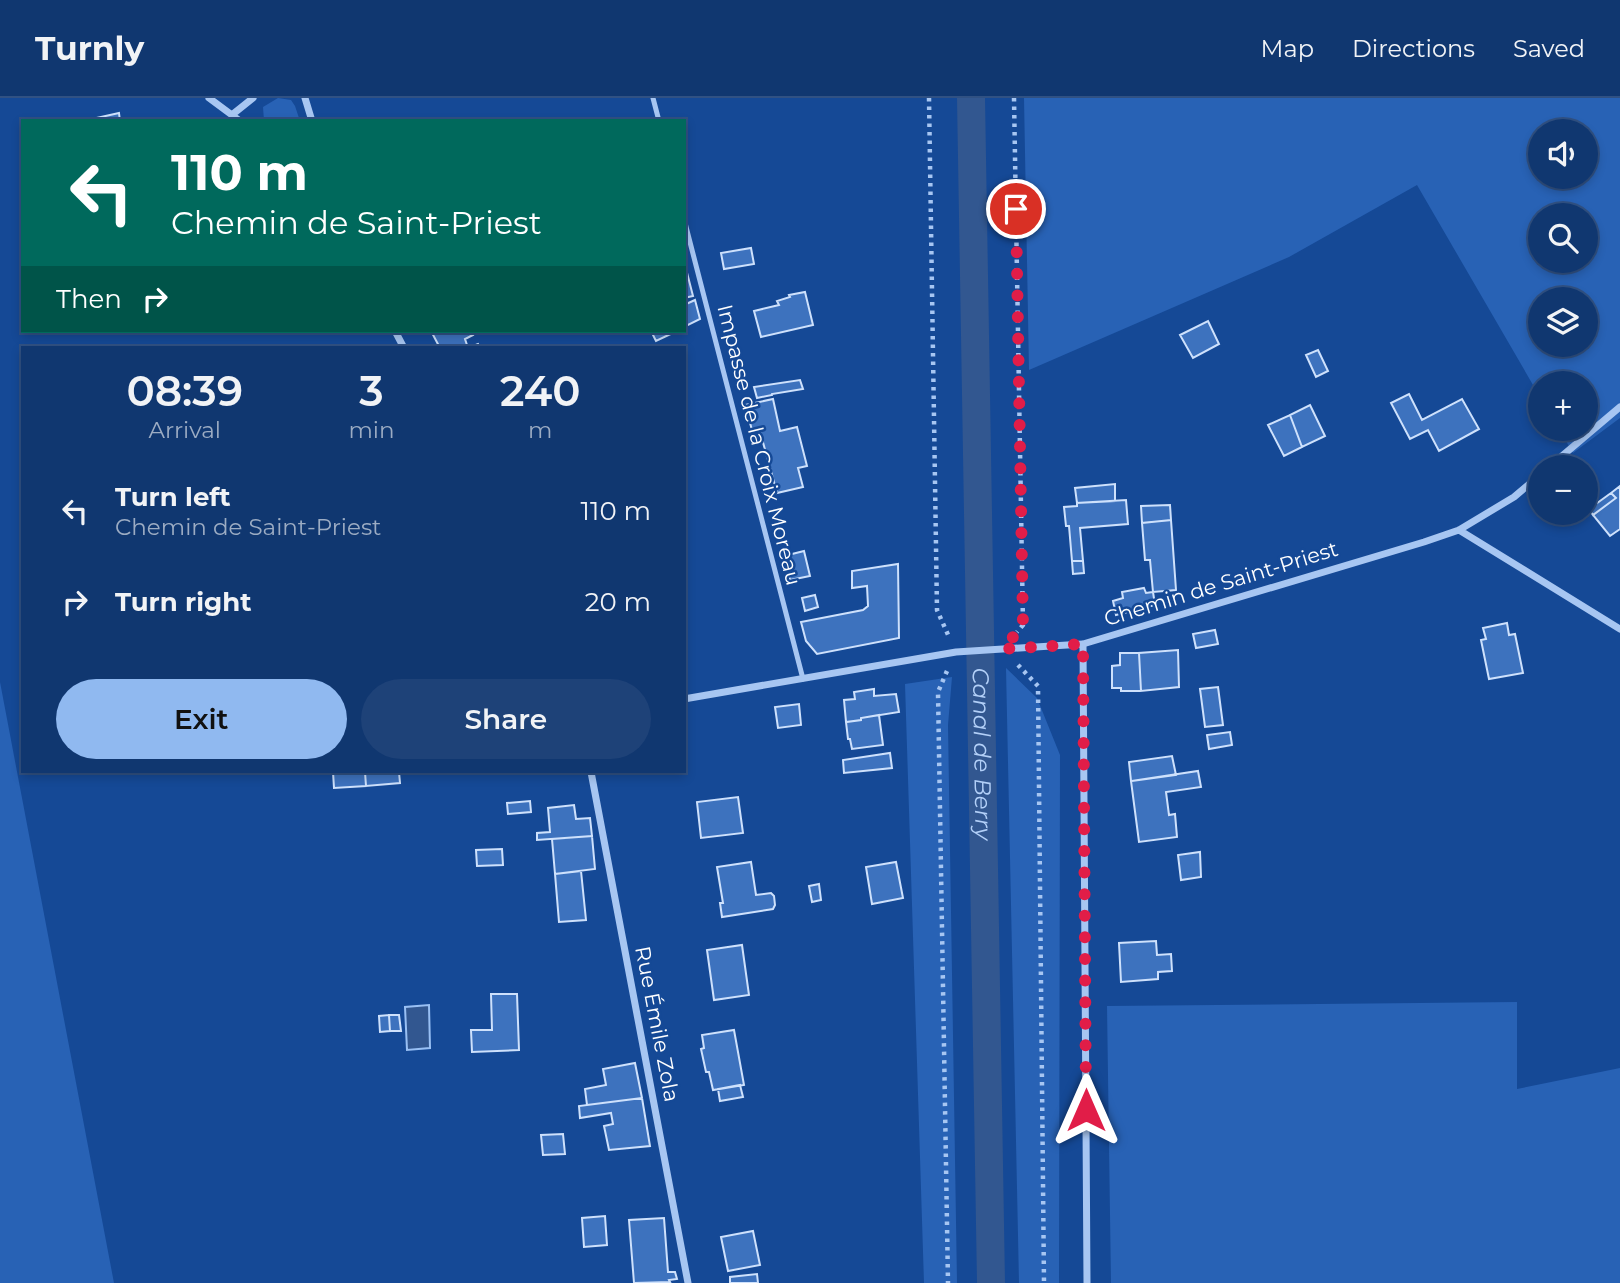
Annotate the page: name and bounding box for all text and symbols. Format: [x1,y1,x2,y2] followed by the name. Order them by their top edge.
[35,28,144,68] text: Turnly
[1261,34,1314,63] text: Map
[1352,34,1475,63] text: Directions
[1513,34,1585,63] text: Saved
[1528,119,1598,525] map controls
[1528,119,1598,189] button: sound
[171,143,308,202] text: 110 m
[56,147,147,238] icon: left
[986,179,1046,239] pin
[997,190,1035,228] icon: arrive
[171,203,542,242] text: Chemin de Saint-Priest
[1528,203,1598,273] button: search
[136,280,174,318] icon: right
[56,283,122,315] text: Then
[1528,287,1598,357] button: layers
[712,302,807,588] street label: Impasse de la Croix Moreau
[126,365,243,417] text: 08:39
[359,365,384,417] text: 3
[500,365,581,417] text: 240
[1528,371,1598,441] button: +
[148,416,221,444] text: Arrival
[348,416,395,444] text: min
[528,416,553,444] text: m
[1528,455,1598,525] button: −
[115,481,231,513] text: Turn left
[56,492,94,530] icon: left
[581,495,651,527] text: 110 m
[115,513,381,541] text: Chemin de Saint-Priest
[1101,536,1341,631] street label: Chemin de Saint-Priest
[56,583,94,621] icon: right
[115,586,251,618] text: Turn right
[585,586,651,618] text: 20 m
[967,667,998,842] water label: Canal de Berry
[56,679,347,759] button: Exit
[361,679,651,759] button: Share
[630,944,685,1104] street label: Rue Émile Zola
[1049,1073,1123,1147] position arrow

